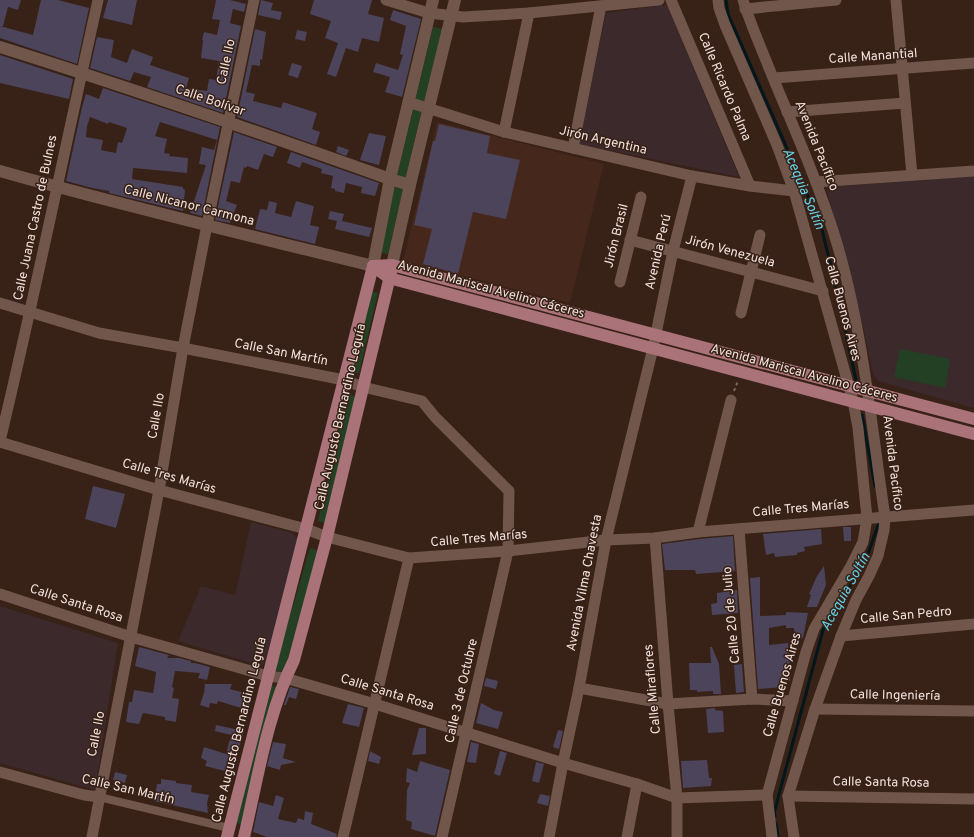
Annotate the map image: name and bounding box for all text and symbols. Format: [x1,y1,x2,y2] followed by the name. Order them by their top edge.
[694,31,754,143] street label: Calle Ricardo Palma
[214,38,240,86] street label: Calle Ilo
[828,46,918,68] street label: Calle Manantial
[173,82,247,120] street label: Calle Bolívar
[791,99,841,193] street label: Avenida Pacífico
[558,123,648,159] street label: Jirón Argentina
[11,134,61,302] street label: Calle Juana Castro de Bulnes
[778,146,828,233] water label: Acequia Soltín
[122,182,256,230] street label: Calle Nicanor Carmona
[601,202,633,270] street label: Jirón Brasil
[643,213,675,291] street label: Avenida Perú
[683,232,777,272] street label: Jirón Venezuela
[820,255,864,363] street label: Calle Buenos Aires
[396,257,586,323] street label: Avenida Mariscal Avelino Cáceres
[312,322,370,512] street label: Calle Augusto Bernardino Leguía
[233,336,329,370] street label: Calle San Martín
[709,341,899,407] street label: Avenida Mariscal Avelino Cáceres
[145,392,169,440] street label: Calle Ilo
[878,414,906,512] street label: Avenida Pacífico
[120,456,218,498] street label: Calle Tres Marías
[752,497,850,521] street label: Calle Tres Marías
[564,513,606,653] street label: Avenida Vilma Chavesta
[430,527,528,551] street label: Calle Tres Marías
[818,550,875,634] water label: Acequia Soltín
[720,566,744,664] street label: Calle 20 de Julio
[27,581,125,627] street label: Calle Santa Rosa
[859,604,953,628] street label: Calle San Pedro
[760,631,806,739] street label: Calle Buenos Aires
[209,635,271,825] street label: Calle Augusto Bernardino Leguía
[442,637,482,745] street label: Calle 3 de Octubre
[641,643,665,735] street label: Calle Miraflores
[338,671,436,715] street label: Calle Santa Rosa
[850,687,940,705] street label: Calle Ingeniería
[85,710,109,758] street label: Calle Ilo
[80,772,176,808] street label: Calle San Martín
[832,774,930,792] street label: Calle Santa Rosa

